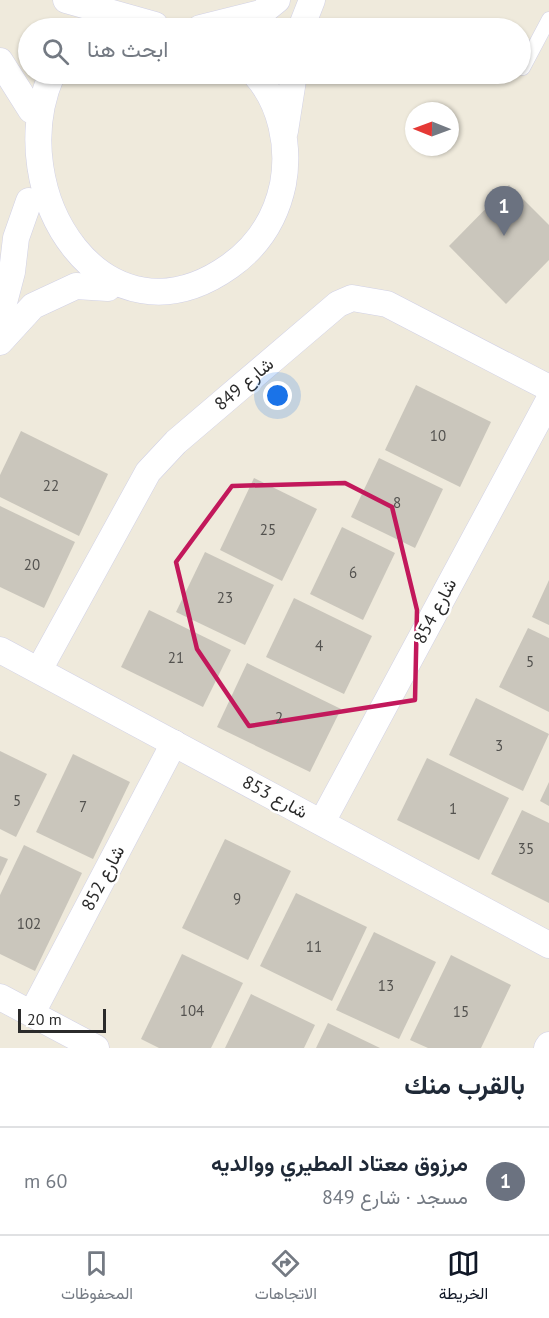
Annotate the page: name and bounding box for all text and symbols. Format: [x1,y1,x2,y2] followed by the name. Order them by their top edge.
[18,18,531,84] search box
[39,35,72,68] icon: search
[87,35,168,63] text: ابحث هنا
[405,102,459,156] north arrow
[484,186,524,236] pin: 1
[209,352,279,416] street label: شارع 849
[263,381,292,410] your location
[430,426,446,445] house number: 10
[43,476,59,495] house number: 22
[393,493,401,512] house number: 8
[260,520,276,539] house number: 25
[24,555,40,574] house number: 20
[349,563,357,582] house number: 6
[408,574,462,648] street label: شارع 854
[217,588,233,607] house number: 23
[315,636,323,655] house number: 4
[168,648,184,667] house number: 21
[526,652,534,671] house number: 5
[275,708,283,727] house number: 2
[495,736,503,755] house number: 3
[238,770,312,824] street label: شارع 853
[13,791,21,810] house number: 5
[79,797,87,816] house number: 7
[449,799,457,818] house number: 1
[518,839,534,858] house number: 35
[76,841,130,915] street label: شارع 852
[233,889,241,908] house number: 9
[17,914,41,933] house number: 102
[306,937,322,956] house number: 11
[378,976,394,995] house number: 13
[180,1001,204,1020] house number: 104
[453,1002,469,1021] house number: 15
[18,1006,106,1034] scale bar
[27,1009,62,1029] text: 20 m
[404,1068,525,1101] text: بالقرب منك
[211,1149,468,1177] text: مرزوق معتاد المطيري ووالديه
[24,1168,67,1194] text: 60 m
[500,1168,511,1194] text: 1
[322,1184,468,1210] text: مسجد · شارع 849
[61,1247,133,1308] tab: المحفوظات
[255,1247,317,1308] tab: الاتجاهات
[439,1247,488,1308] tab: الخريطة

